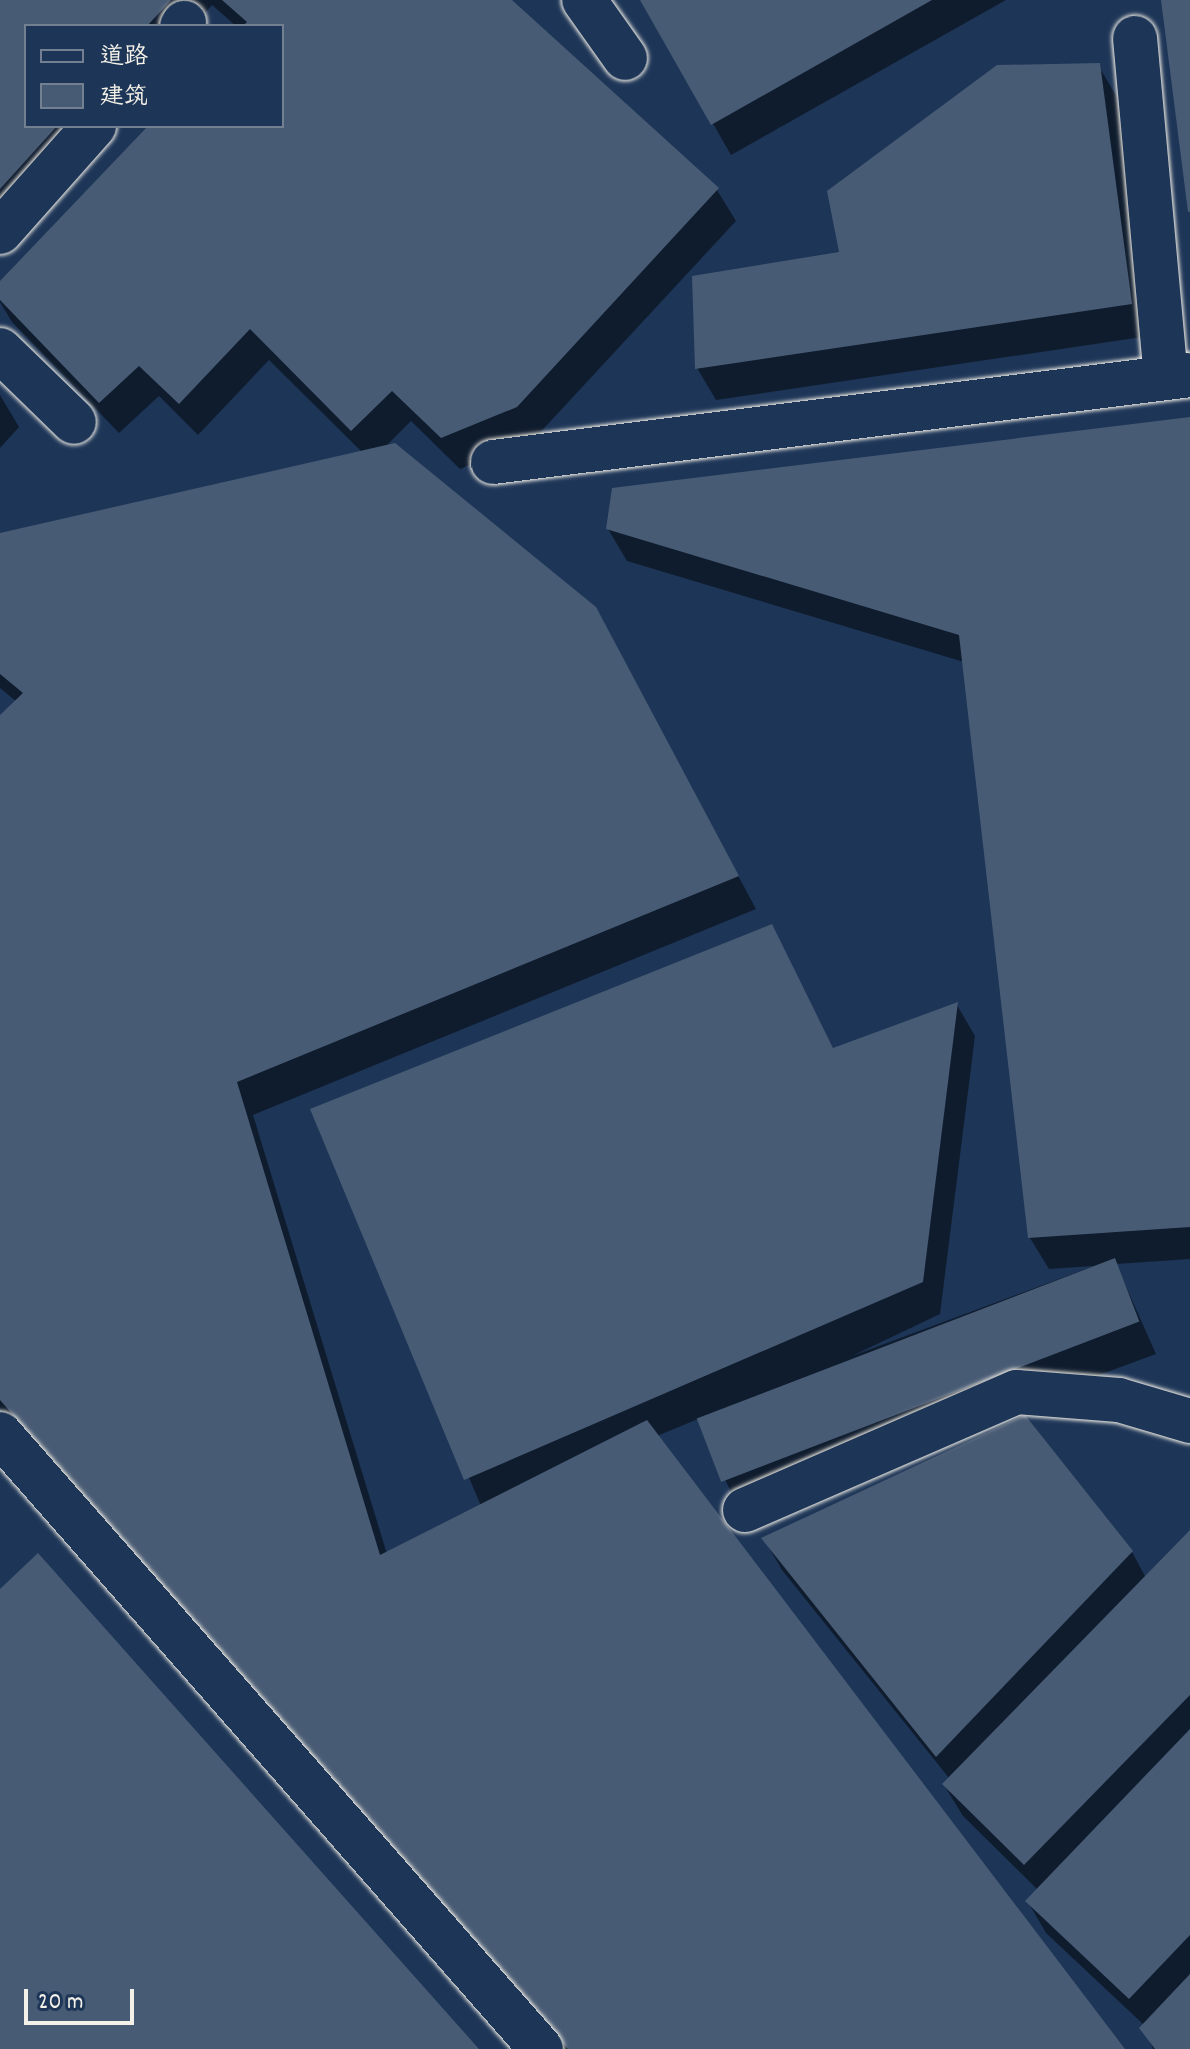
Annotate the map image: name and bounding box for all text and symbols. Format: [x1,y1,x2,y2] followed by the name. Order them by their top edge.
[24,24,284,128] legend
[100,41,148,75] text: 道路
[100,81,148,115] text: 建筑
[28,1973,138,2023] scale bar
[38,1986,84,2020] text: 20 m

